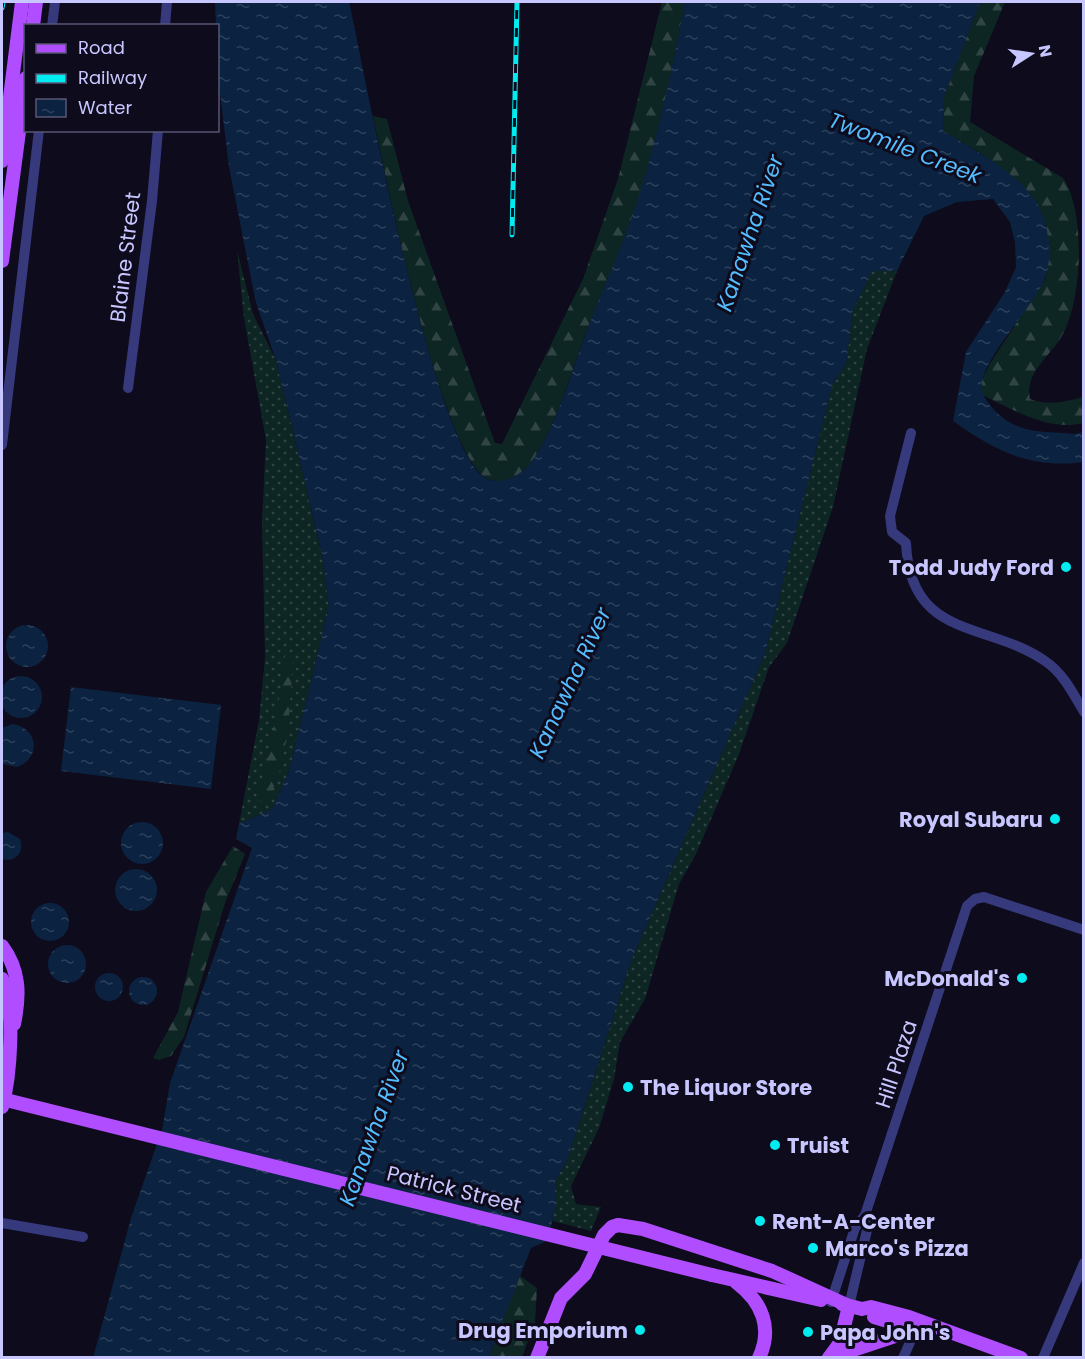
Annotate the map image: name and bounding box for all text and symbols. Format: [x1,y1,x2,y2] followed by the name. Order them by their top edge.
[24,24,219,132] legend
[1001,24,1061,84] north arrow
[78,35,125,60] text: Road
[1033,43,1058,59] text: N
[78,65,147,90] text: Railway
[78,95,132,120] text: Water
[824,105,987,192] water label: Twomile Creek
[709,150,792,315] water label: Kanawha River
[103,190,147,324] street label: Blaine Street
[889,553,1054,582] place label: Todd Judy Ford
[1059,560,1073,574] marker: Todd Judy Ford
[521,602,619,764] water label: Kanawha River
[899,805,1043,834] place label: Royal Subaru
[1048,812,1062,826] marker: Royal Subaru
[884,964,1010,993] place label: McDonald's
[1015,971,1029,985] marker: McDonald's
[868,1016,924,1112] street label: Hill Plaza
[331,1045,417,1210] water label: Kanawha River
[640,1073,812,1102] place label: The Liquor Store
[621,1080,635,1094] marker: The Liquor Store
[787,1131,849,1160] place label: Truist
[768,1138,782,1152] marker: Truist
[384,1158,524,1220] street label: Patrick Street
[772,1207,935,1236] place label: Rent-A-Center
[753,1214,767,1228] marker: Rent-A-Center
[825,1234,969,1263] place label: Marco's Pizza
[806,1241,820,1255] marker: Marco's Pizza
[458,1316,628,1345] place label: Drug Emporium
[820,1318,951,1347] place label: Papa John's
[633,1323,647,1337] marker: Drug Emporium
[801,1325,815,1339] marker: Papa John's

